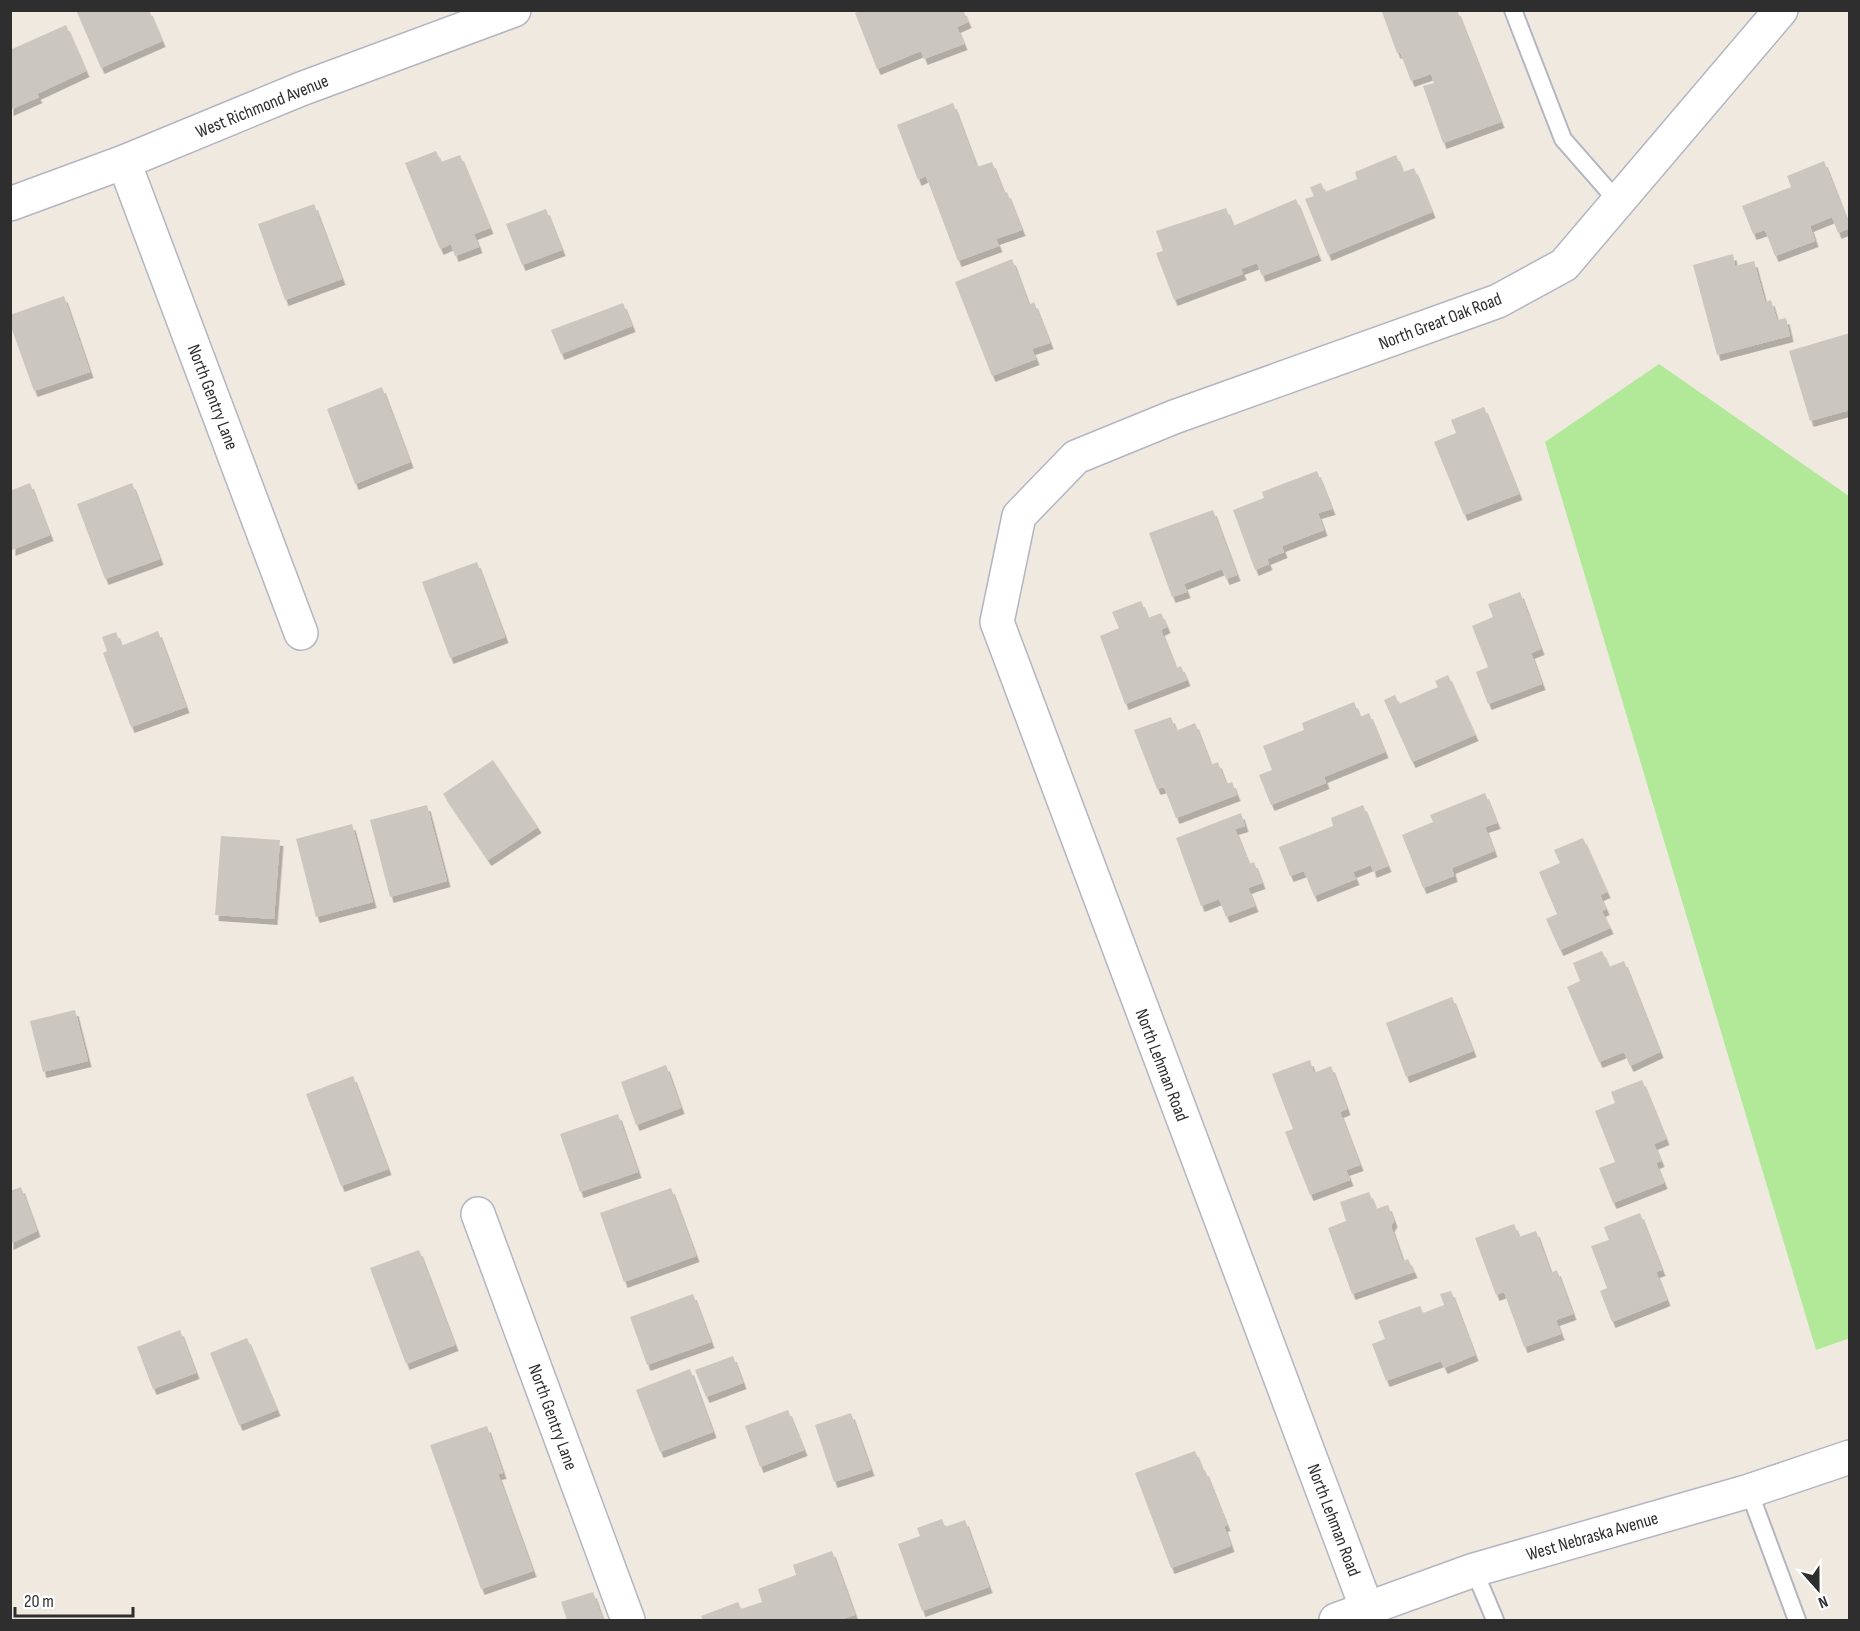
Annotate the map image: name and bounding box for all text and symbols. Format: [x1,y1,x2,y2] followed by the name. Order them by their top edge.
[193,70,332,143] street label: West Richmond Avenue
[1376,288,1505,355] street label: North Great Oak Road
[183,341,242,453] street label: North Gentry Lane
[1130,1006,1193,1124] street label: North Lehman Road
[524,1361,581,1473] street label: North Gentry Lane
[1302,1461,1365,1579] street label: North Lehman Road
[1524,1508,1661,1565] street label: West Nebraska Avenue
[1788,1559,1848,1619] north arrow
[15,1580,134,1618] scale bar
[24,1591,54,1612] text: 20 m
[1815,1591,1830,1612] text: N

